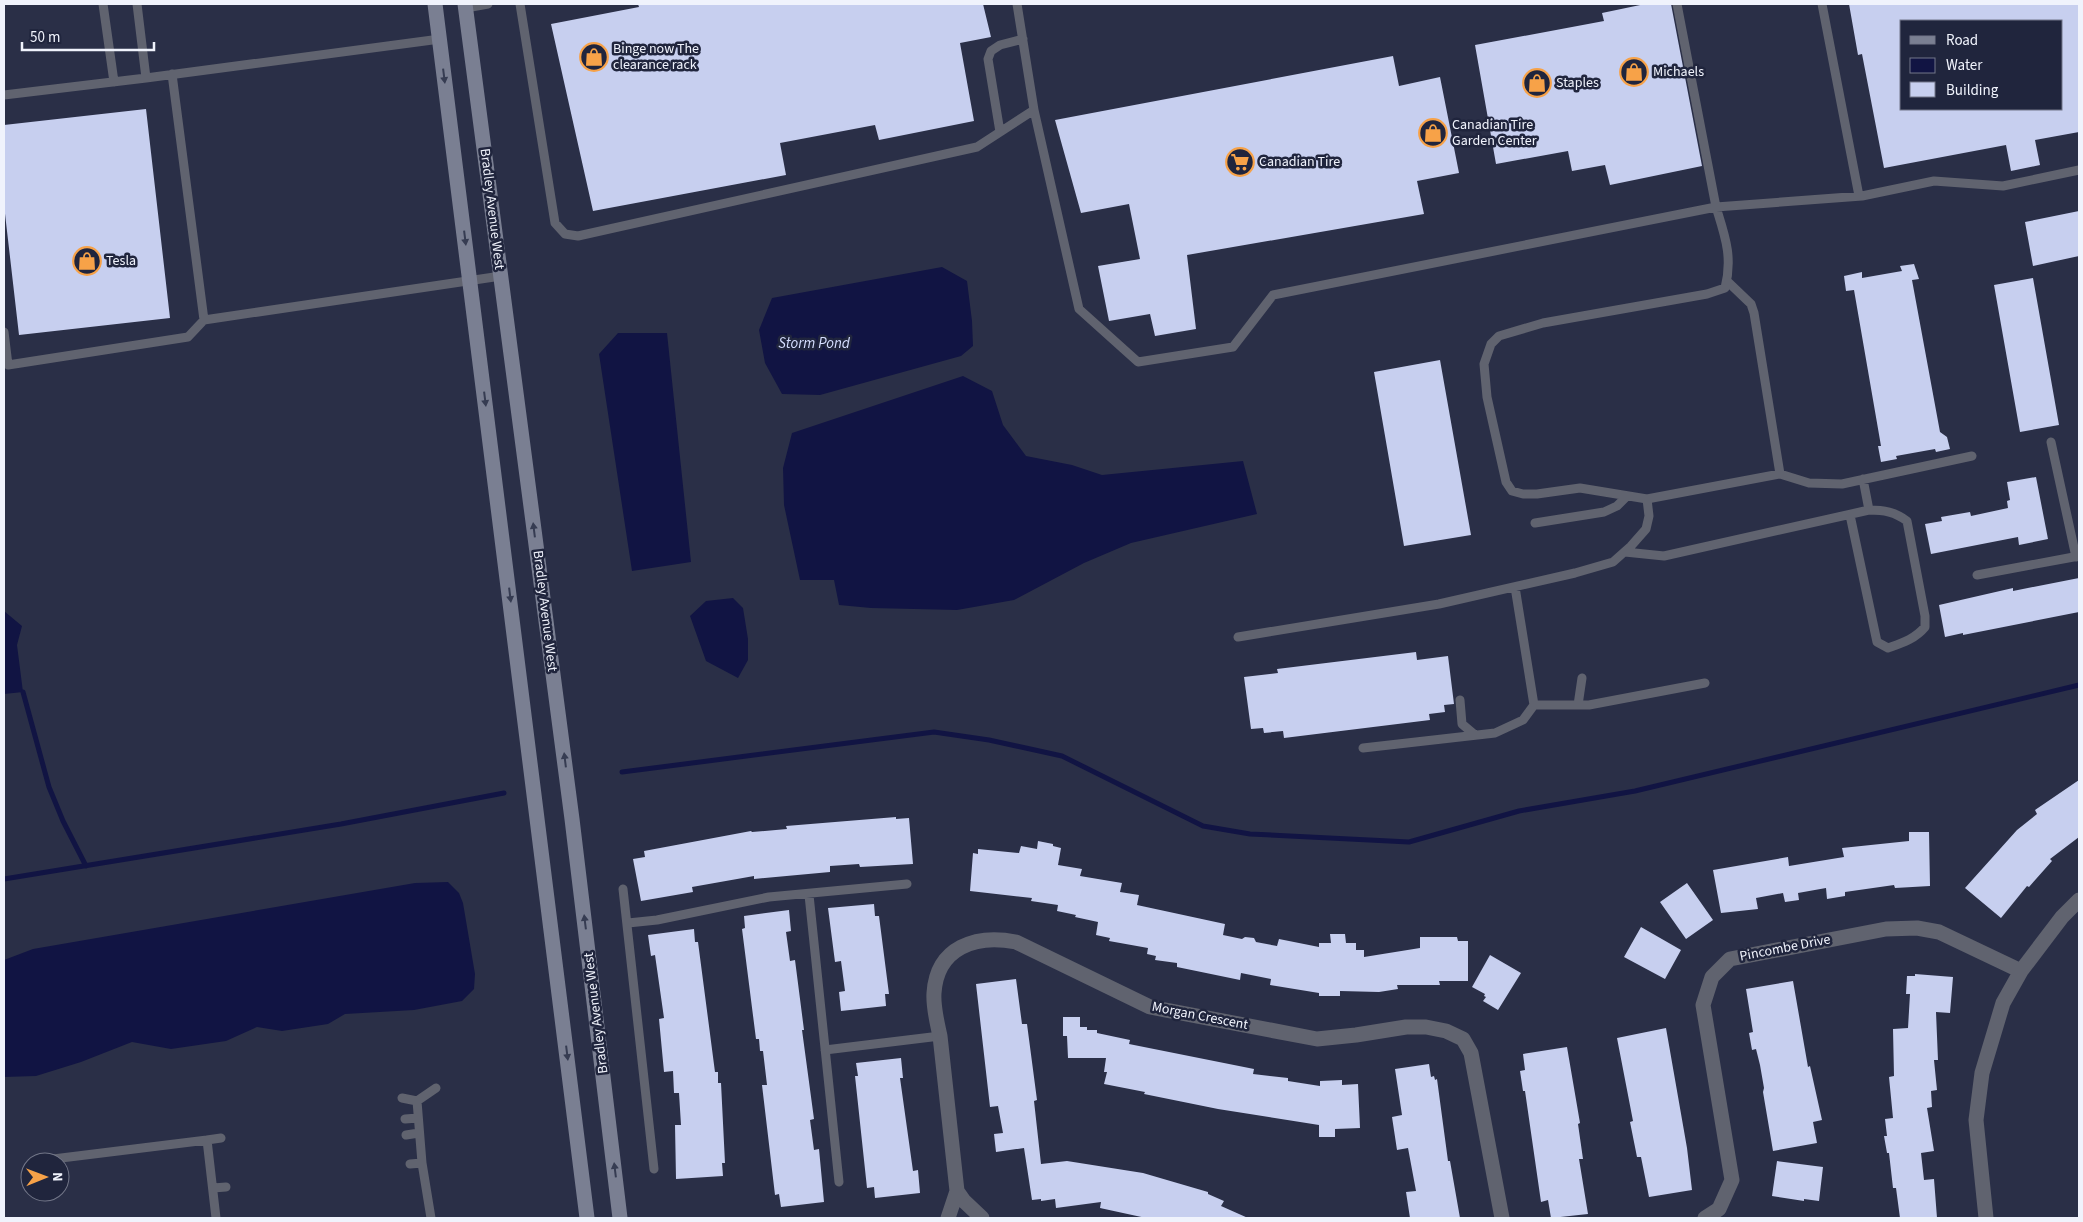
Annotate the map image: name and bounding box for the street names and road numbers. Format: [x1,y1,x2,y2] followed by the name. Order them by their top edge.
[475,147,509,271] street label: Bradley Avenue West
[528,549,562,673] street label: Bradley Avenue West
[1738,929,1832,967] street label: Pincombe Drive
[579,951,613,1075] street label: Bradley Avenue West
[1150,997,1250,1035] street label: Morgan Crescent

